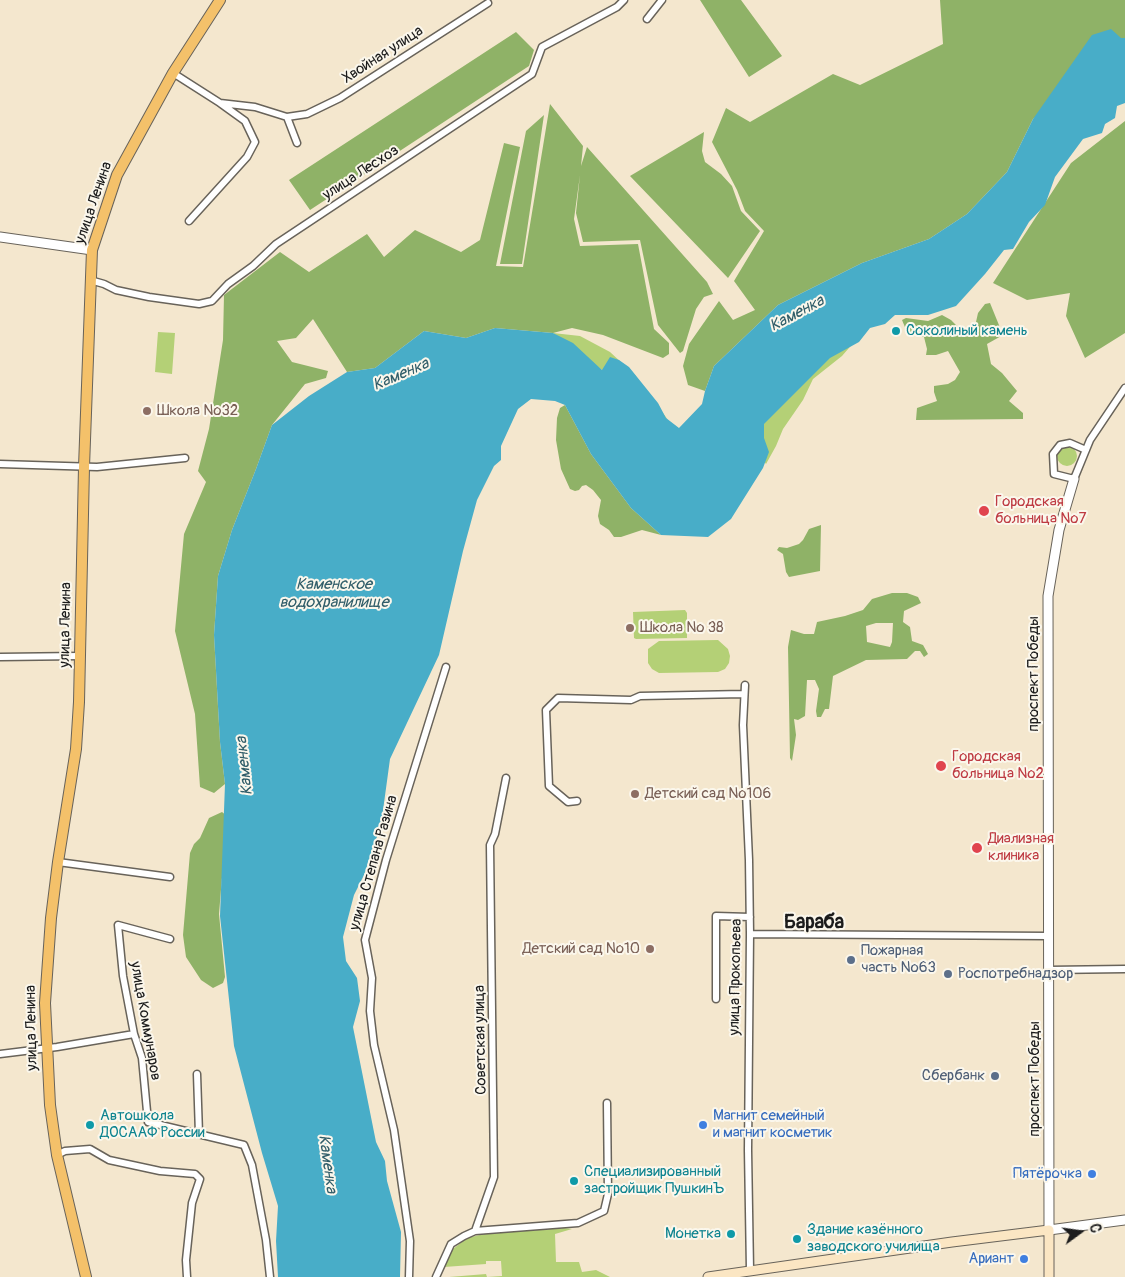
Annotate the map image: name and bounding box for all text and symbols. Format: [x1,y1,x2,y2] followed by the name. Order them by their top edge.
[339,22,427,88] street label: Хвойная улица
[319,142,403,204] street label: улица Лесхоз
[72,160,116,246] street label: улица Ленина
[767,292,827,336] water label: Каменка
[906,322,1028,340] place label: Соколиный камень
[890,325,902,337] marker: Соколиный камень
[370,355,432,395] water label: Каменка
[157,402,238,420] place label: Школа №32
[141,405,153,417] marker: Школа №32
[995,493,1086,528] place label: Городская больница №7
[977,504,991,518] marker: Городская больница №7
[279,575,389,613] water label: Каменское водохранилище
[56,582,76,668] street label: улица Ленина
[1025,616,1043,732] street label: проспект Победы
[640,619,724,637] place label: Школа № 38
[624,622,636,634] marker: Школа № 38
[232,736,258,796] water label: Каменка
[952,748,1044,783] place label: Городская больница №2
[934,759,948,773] marker: Городская больница №2
[645,785,771,803] place label: Детский сад №106
[629,788,641,800] marker: Детский сад №106
[346,793,402,933] street label: улица Степана Разина
[988,830,1054,865] place label: Диализная клиника
[970,841,984,855] marker: Диализная клиника
[784,911,844,935] district label: Бараба
[726,918,746,1036] street label: улица Прокопьева
[522,940,640,958] place label: Детский сад №10
[861,942,936,977] place label: Пожарная часть №63
[644,943,656,955] marker: Детский сад №10
[845,954,857,966] marker: Пожарная часть №63
[126,960,164,1082] street label: улица Коммунаров
[958,965,1073,983] place label: Роспотребнадзор
[942,968,954,980] marker: Роспотребнадзор
[22,985,42,1071] street label: улица Ленина
[471,985,491,1095] street label: Советская улица
[1026,1021,1044,1137] street label: проспект Победы
[922,1067,985,1085] place label: Сбербанк
[989,1070,1001,1082] marker: Сбербанк
[100,1107,205,1142] place label: Автошкола ДОСААФ России
[713,1107,832,1142] place label: Магнит семейный и магнит косметик
[84,1119,96,1131] marker: Автошкола ДОСААФ России
[697,1119,709,1131] marker: Магнит семейный и магнит косметик
[313,1134,341,1194] water label: Каменка
[584,1163,724,1198] place label: Специализированный застройщик ПушкинЪ
[1013,1165,1082,1183] place label: Пятёрочка
[1086,1168,1098,1180] marker: Пятёрочка
[568,1175,580,1187] marker: Специализированный застройщик ПушкинЪ
[1055,1207,1105,1257] north arrow
[807,1221,940,1256] place label: Здание казённого заводского училища
[1086,1222,1104,1234] text: С
[665,1225,721,1243] place label: Монетка
[725,1228,737,1240] marker: Монетка
[791,1233,803,1245] marker: Здание казённого заводского училища
[969,1250,1014,1268] place label: Ариант
[1018,1253,1030,1265] marker: Ариант

